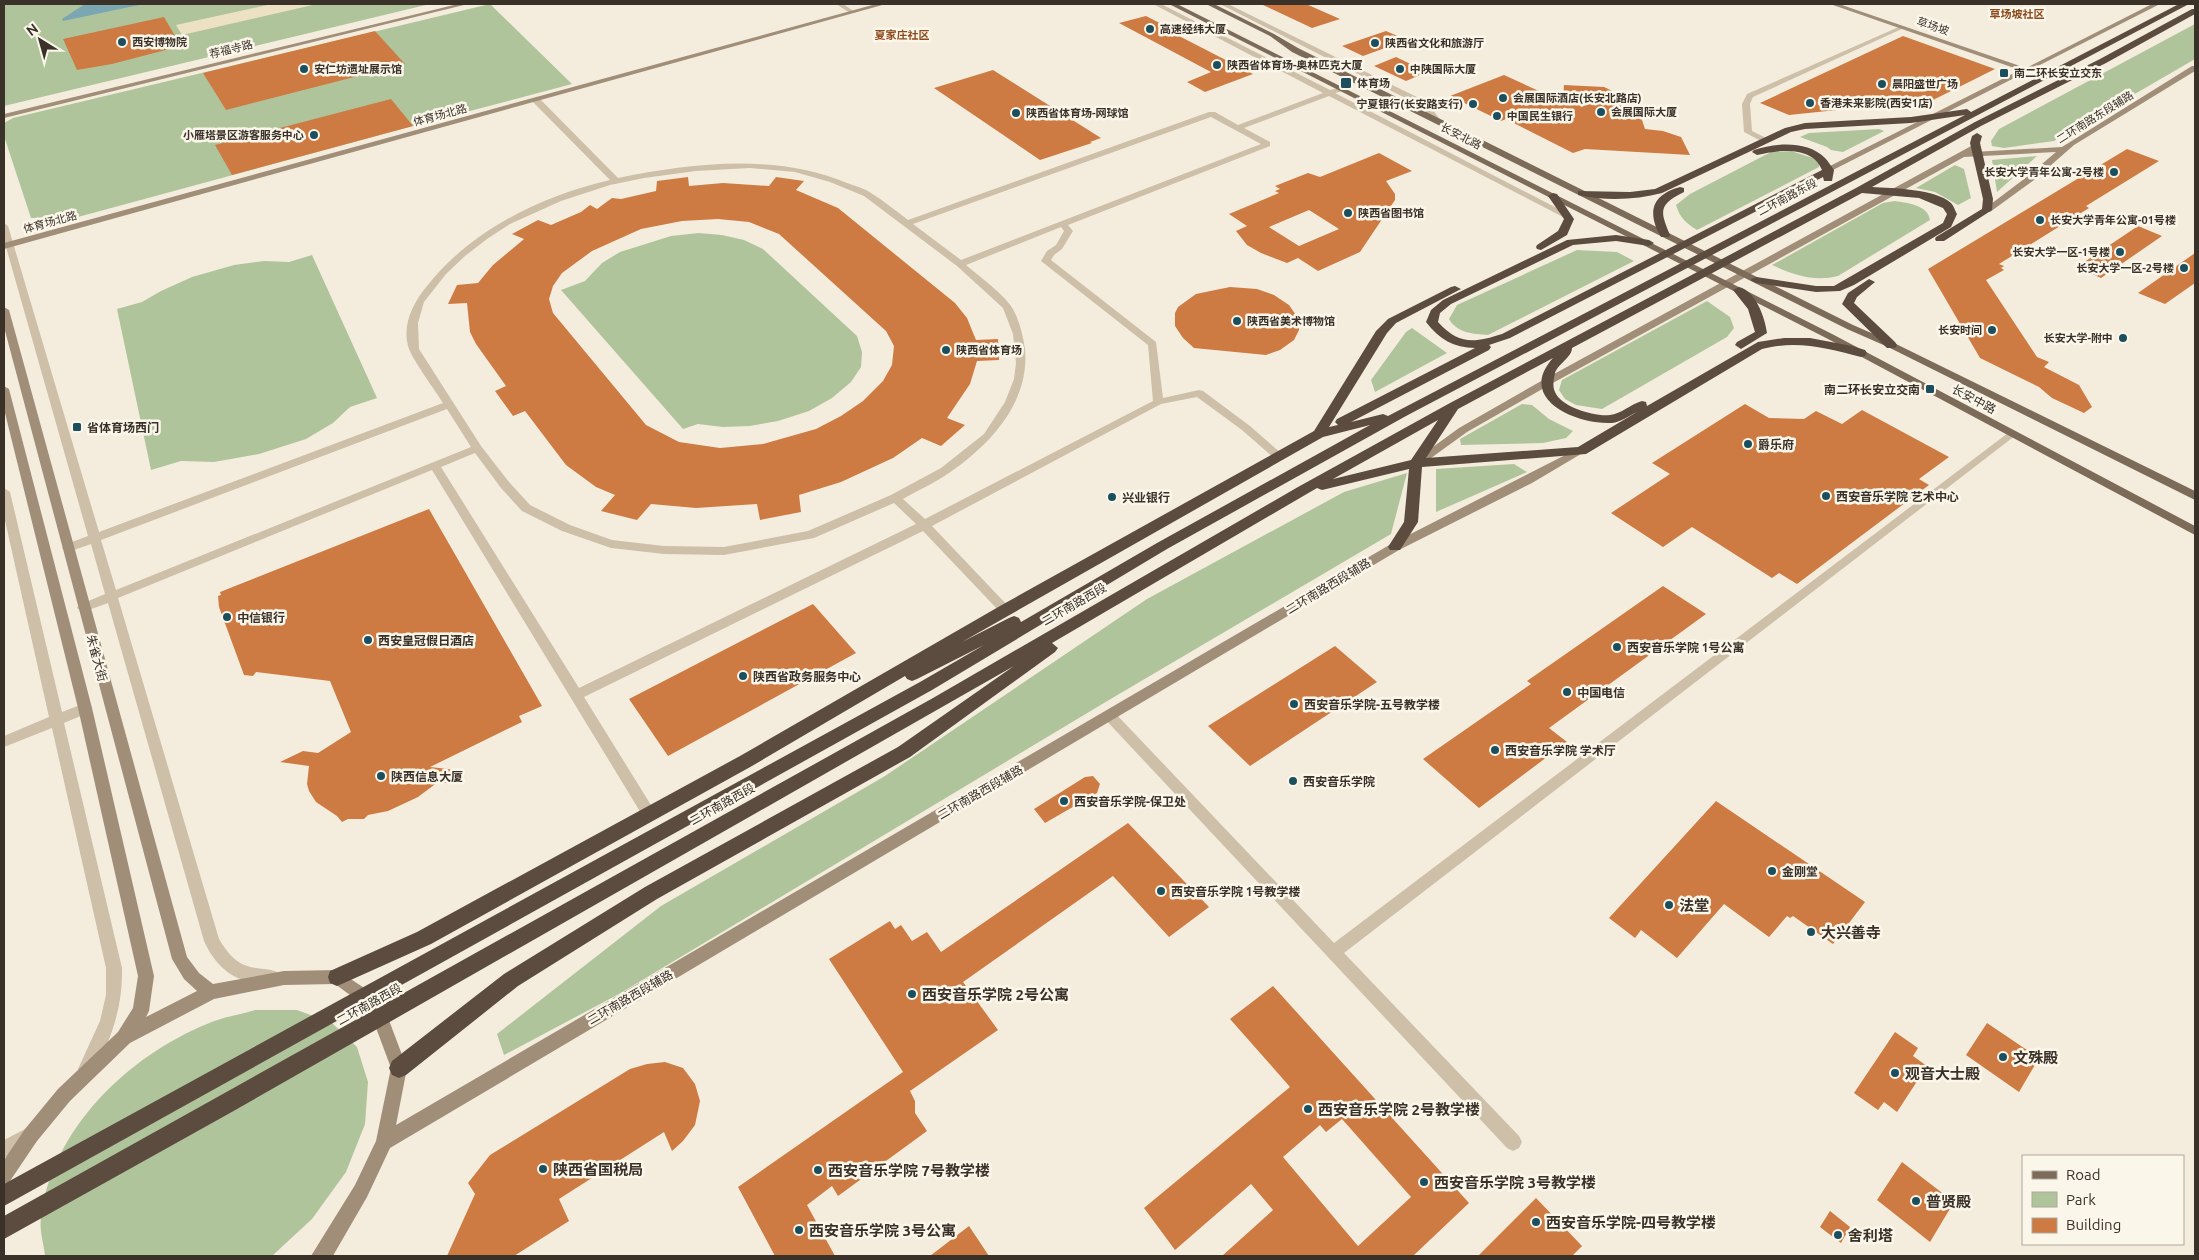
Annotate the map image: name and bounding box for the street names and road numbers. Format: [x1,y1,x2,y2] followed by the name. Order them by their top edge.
[1915,15,1951,37] street label: 草场坡
[208,38,254,60] street label: 荐福寺路
[2055,89,2135,145] street label: 二环南路东段辅路
[412,102,468,128] street label: 体育场北路
[1439,121,1483,151] street label: 长安北路
[1755,176,1819,218] street label: 二环南路东段
[22,209,78,235] street label: 体育场北路
[1950,382,1998,416] street label: 长安中路
[1284,556,1372,616] street label: 二环南路西段辅路
[1040,580,1108,628] street label: 二环南路西段
[85,633,109,683] street label: 朱雀大街
[935,762,1025,822] street label: 二环南路西段辅路
[687,781,757,827] street label: 二环南路西段
[585,967,675,1027] street label: 二环南路西段辅路
[334,981,404,1027] street label: 二环南路西段

